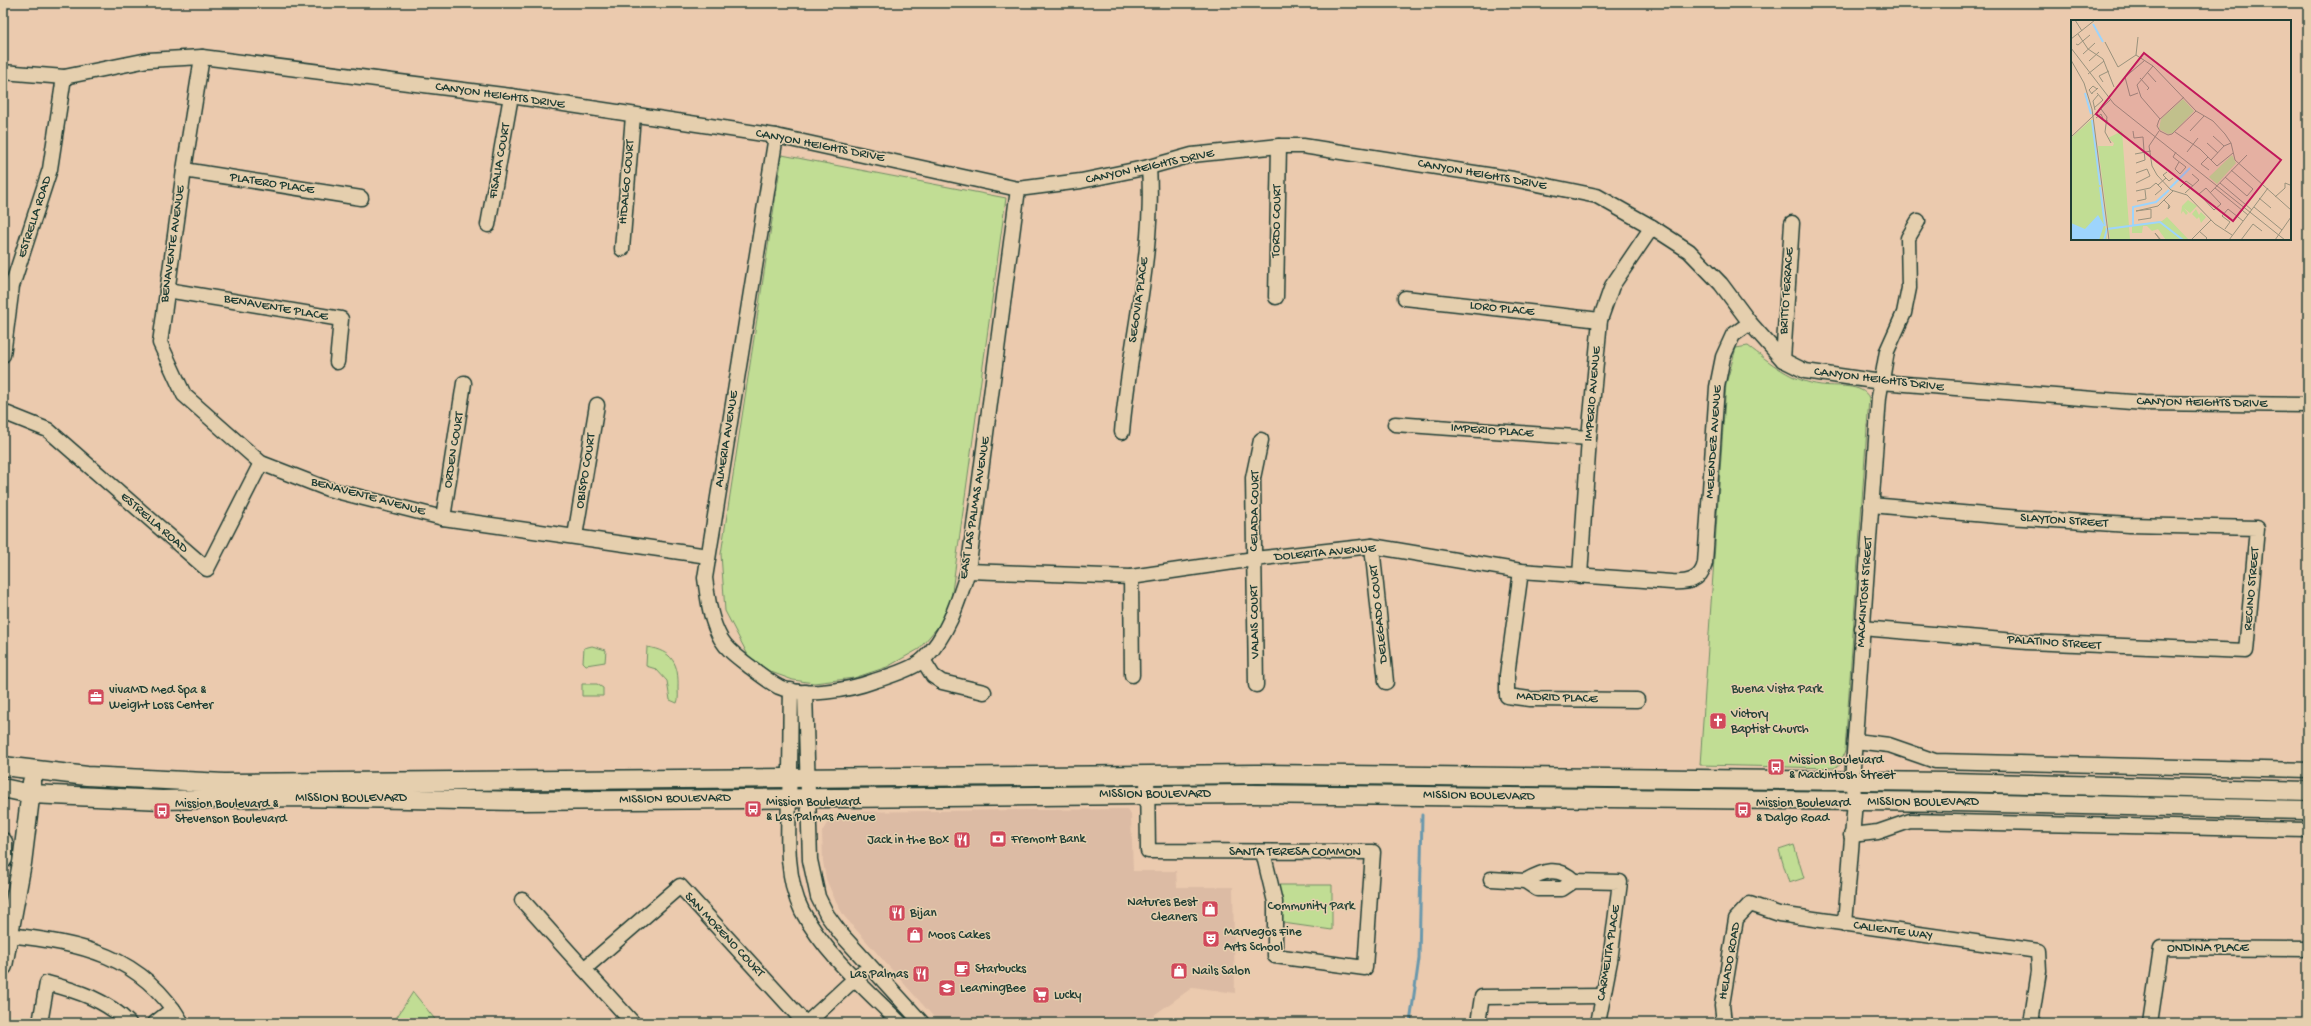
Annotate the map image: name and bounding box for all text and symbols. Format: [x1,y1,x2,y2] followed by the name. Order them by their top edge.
[2071,20,2291,240] inset map
[434,79,567,113] street label: CANYON HEIGHTS DRIVE
[486,121,514,201] street label: FISALIA COURT
[754,126,886,166] street label: CANYON HEIGHTS DRIVE
[616,138,638,225] street label: HIDALGO COURT
[1084,146,1216,188] street label: CANYON HEIGHTS DRIVE
[1416,156,1549,194] street label: CANYON HEIGHTS DRIVE
[228,170,316,198] street label: PLATERO PLACE
[15,174,55,260] street label: ESTRELLA ROAD
[1269,183,1285,259] street label: TORDO COURT
[157,184,189,304] street label: BENAVENTE AVENUE
[1776,246,1798,336] street label: BRITTO TERRACE
[1126,255,1153,344] street label: SEGOVIA PLACE
[222,291,330,325] street label: BENAVENTE PLACE
[1469,298,1536,320] street label: LORO PLACE
[1581,345,1605,442] street label: IMPERIO AVENUE
[1813,365,1946,396] street label: CANYON HEIGHTS DRIVE
[1703,384,1726,499] street label: MELENDEZ AVENUE
[712,389,742,488] street label: ALMERIA AVENUE
[2137,394,2268,412] street label: CANYON HEIGHTS DRIVE
[441,410,468,489] street label: ORDEN COURT
[1450,421,1535,441] street label: IMPERIO PLACE
[573,431,599,510] street label: OBISPO COURT
[956,435,994,580] street label: EAST LAS PALMAS AVENUE
[1247,469,1263,552] street label: CELADA COURT
[308,474,428,520] street label: BENAVENTE AVENUE
[117,489,191,557] street label: ESTRELLA ROAD
[2020,510,2109,532] street label: SLAYTON STREET
[1854,535,1876,648] street label: MACKINTOSH STREET
[1273,541,1377,565] street label: DOLERITA AVENUE
[2241,546,2263,631] street label: RECINO STREET
[1366,563,1392,665] street label: DELEGADO COURT
[1247,584,1263,660] street label: VALAIS COURT
[2006,632,2102,654] street label: PALATINO STREET
[1730,682,1824,697] park label: Buena Vista Park
[109,683,214,713] place label: vivaMD Med Spa & Weight Loss Center
[86,687,106,707] office icon: vivaMD Med Spa & Weight Loss Center
[1516,689,1599,707] street label: MADRID PLACE
[1730,707,1809,737] place label: Victory Baptist Church
[1708,711,1728,731] church icon: Victory Baptist Church
[1789,753,1897,783] place label: Mission Boulevard & Mackintosh Street
[1766,757,1786,777] bus stop icon: Mission Boulevard & Mackintosh Street
[1099,787,1211,802] street label: MISSION BOULEVARD
[1423,788,1536,804] street label: MISSION BOULEVARD
[295,791,407,806] street label: MISSION BOULEVARD
[619,791,732,807] street label: MISSION BOULEVARD
[766,795,876,825] place label: Mission Boulevard & Las Palmas Avenue
[1867,795,1979,810] street label: MISSION BOULEVARD
[1756,796,1852,826] place label: Mission Boulevard & Dalgo Road
[175,797,288,827] place label: Mission Boulevard & Stevenson Boulevard
[743,799,763,819] bus stop icon: Mission Boulevard & Las Palmas Avenue
[1733,800,1753,820] bus stop icon: Mission Boulevard & Dalgo Road
[152,801,172,821] bus stop icon: Mission Boulevard & Stevenson Boulevard
[988,829,1008,849] bank icon: Fremont Bank
[952,830,972,850] restaurant icon: Jack in the Box
[1010,832,1087,847] place label: Fremont Bank
[867,833,949,848] place label: Jack in the Box
[1229,845,1361,860] street label: SANTA TERESA COMMON
[681,889,768,981] street label: SAN MORENO COURT
[1127,895,1199,925] place label: Natures Best Cleaners
[1200,899,1220,919] shop icon: Natures Best Cleaners
[1268,899,1356,914] park label: Community Park
[887,903,907,923] restaurant icon: Bijan
[1594,903,1624,1002] street label: CARMELITA PLACE
[909,906,937,921] place label: Bijan
[1852,918,1934,944] street label: CALIENTE WAY
[1716,921,1744,1001] street label: HELADO ROAD
[905,925,925,945] shop icon: Moos Cakes
[1224,925,1302,955] place label: Marvegos Fine Arts School
[928,928,991,943] place label: Moos Cakes
[1201,929,1221,949] theatre icon: Marvegos Fine Arts School
[2167,941,2250,956] street label: ONDINA PLACE
[952,959,972,979] cafe icon: Starbucks
[1169,961,1189,981] shop icon: Nails Salon
[975,962,1027,977] place label: Starbucks
[911,964,931,984] restaurant icon: Las Palmas
[1192,964,1251,979] place label: Nails Salon
[850,967,909,982] place label: Las Palmas
[937,978,957,998] school or university icon: LearningBee
[960,981,1026,996] place label: LearningBee
[1031,985,1051,1005] supermarket icon: Lucky
[1054,988,1082,1003] place label: Lucky

